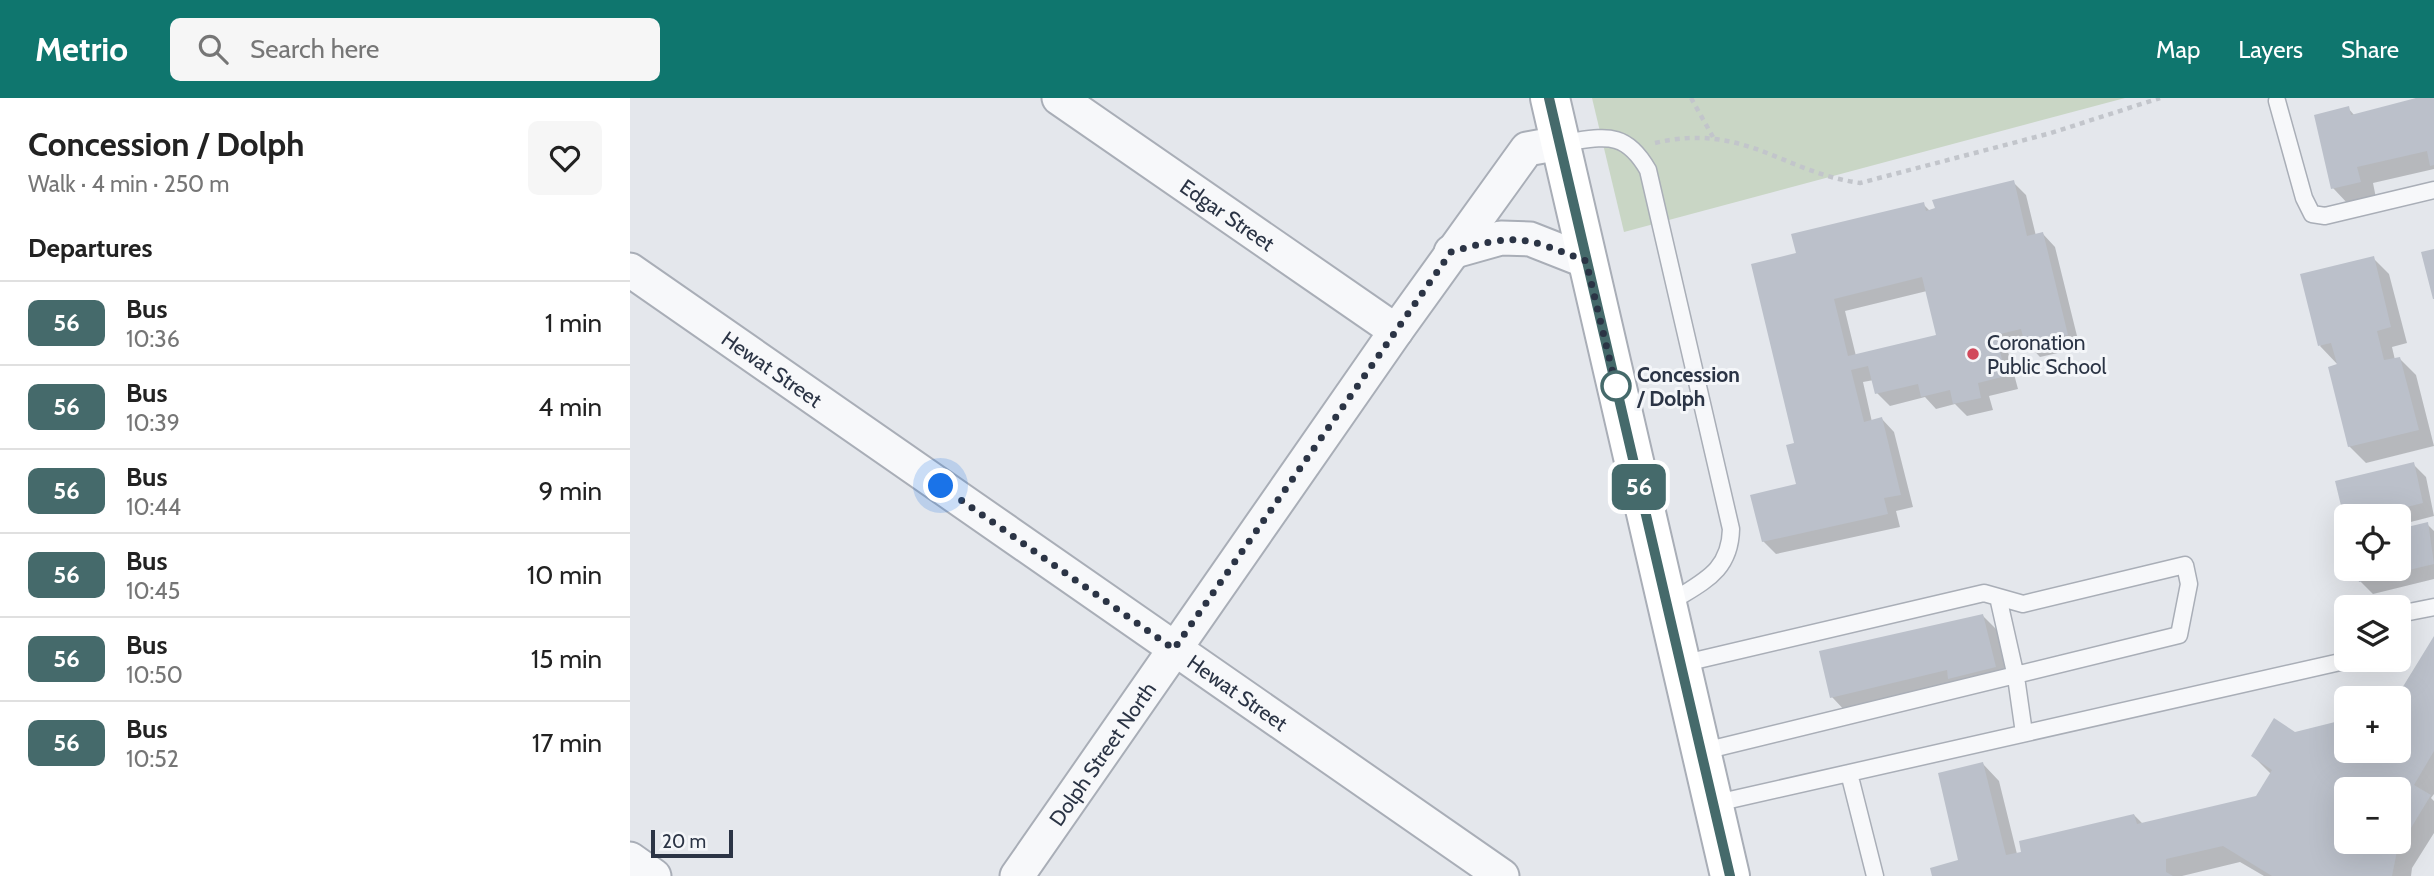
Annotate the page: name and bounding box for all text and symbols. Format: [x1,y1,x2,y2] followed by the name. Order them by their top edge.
[170,18,660,81] search box
[35,29,128,69] text: Metrio
[194,30,232,68] icon: search
[250,33,379,65] text: Search here
[2156,35,2200,64] text: Map
[2238,35,2303,64] text: Layers
[2341,35,2399,64] text: Share
[528,121,602,195] button: heart
[28,124,304,164] text: Concession / Dolph
[28,170,230,198] text: Walk · 4 min · 250 m
[1176,173,1280,256] street label: Edgar Street
[28,232,152,264] text: Departures
[126,293,167,325] text: Bus
[545,307,602,339] text: 1 min
[53,308,80,337] text: 56
[126,325,180,353] text: 10:36
[717,325,827,412] street label: Hewat Street
[1987,330,2106,379] place label: Coronation Public School
[1965,346,1981,362] marker: Coronation Public School
[1636,362,1740,411] place label: Concession / Dolph
[1601,371,1631,401] marker: Concession / Dolph
[126,377,167,409] text: Bus
[538,391,602,423] text: 4 min
[53,392,80,421] text: 56
[126,409,180,437] text: 10:39
[126,461,167,493] text: Bus
[1608,464,1670,510] line badge: 56
[923,468,958,503] your location
[1626,472,1652,501] text: 56
[539,475,602,507] text: 9 min
[53,476,80,505] text: 56
[126,493,181,521] text: 10:44
[2334,504,2411,854] map controls
[2334,504,2411,581] button: locate
[126,545,167,577] text: Bus
[527,559,602,591] text: 10 min
[53,560,80,589] text: 56
[126,577,180,605] text: 10:45
[2334,595,2411,672] button: layers
[126,629,167,661] text: Bus
[531,643,602,675] text: 15 min
[53,644,80,673] text: 56
[1183,649,1293,736] street label: Hewat Street
[126,661,183,689] text: 10:50
[1043,677,1161,830] street label: Dolph Street North
[2334,686,2411,763] button: +
[126,713,167,745] text: Bus
[532,727,602,759] text: 17 min
[53,728,80,757] text: 56
[126,745,179,773] text: 10:52
[2334,777,2411,854] button: −
[651,827,733,859] scale bar
[662,830,706,853] text: 20 m

